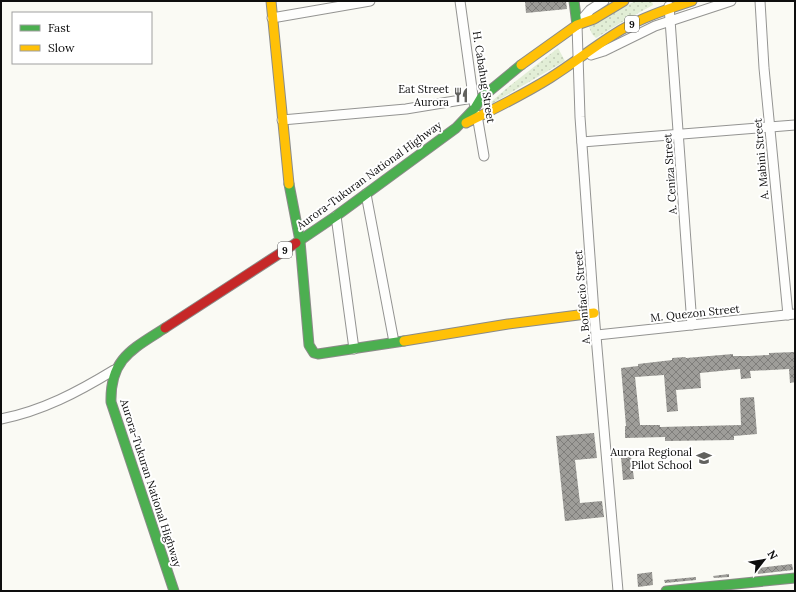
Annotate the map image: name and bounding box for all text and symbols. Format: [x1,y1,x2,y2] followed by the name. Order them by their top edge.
[12,12,152,64] legend
[625,16,639,32] road number: 9
[48,20,71,35] text: Fast
[470,30,498,125] street label: H. Cabahug Street
[48,40,75,55] text: Slow
[398,82,450,109] place label: Eat Street Aurora
[452,86,470,104] restaurant icon: Eat Street Aurora
[750,117,772,201] street label: A. Mabini Street
[293,118,444,233] street label: Aurora-Tukuran National Highway
[660,132,680,216] street label: A. Ceniza Street
[278,242,292,258] road number: 9
[571,249,593,346] street label: A. Bonifacio Street
[650,301,741,325] street label: M. Quezon Street
[117,396,185,569] street label: Aurora-Tukuran National Highway
[609,445,692,472] place label: Aurora Regional Pilot School
[695,449,713,467] school or university icon: Aurora Regional Pilot School
[744,540,784,580] north arrow
[764,548,781,563] text: N

